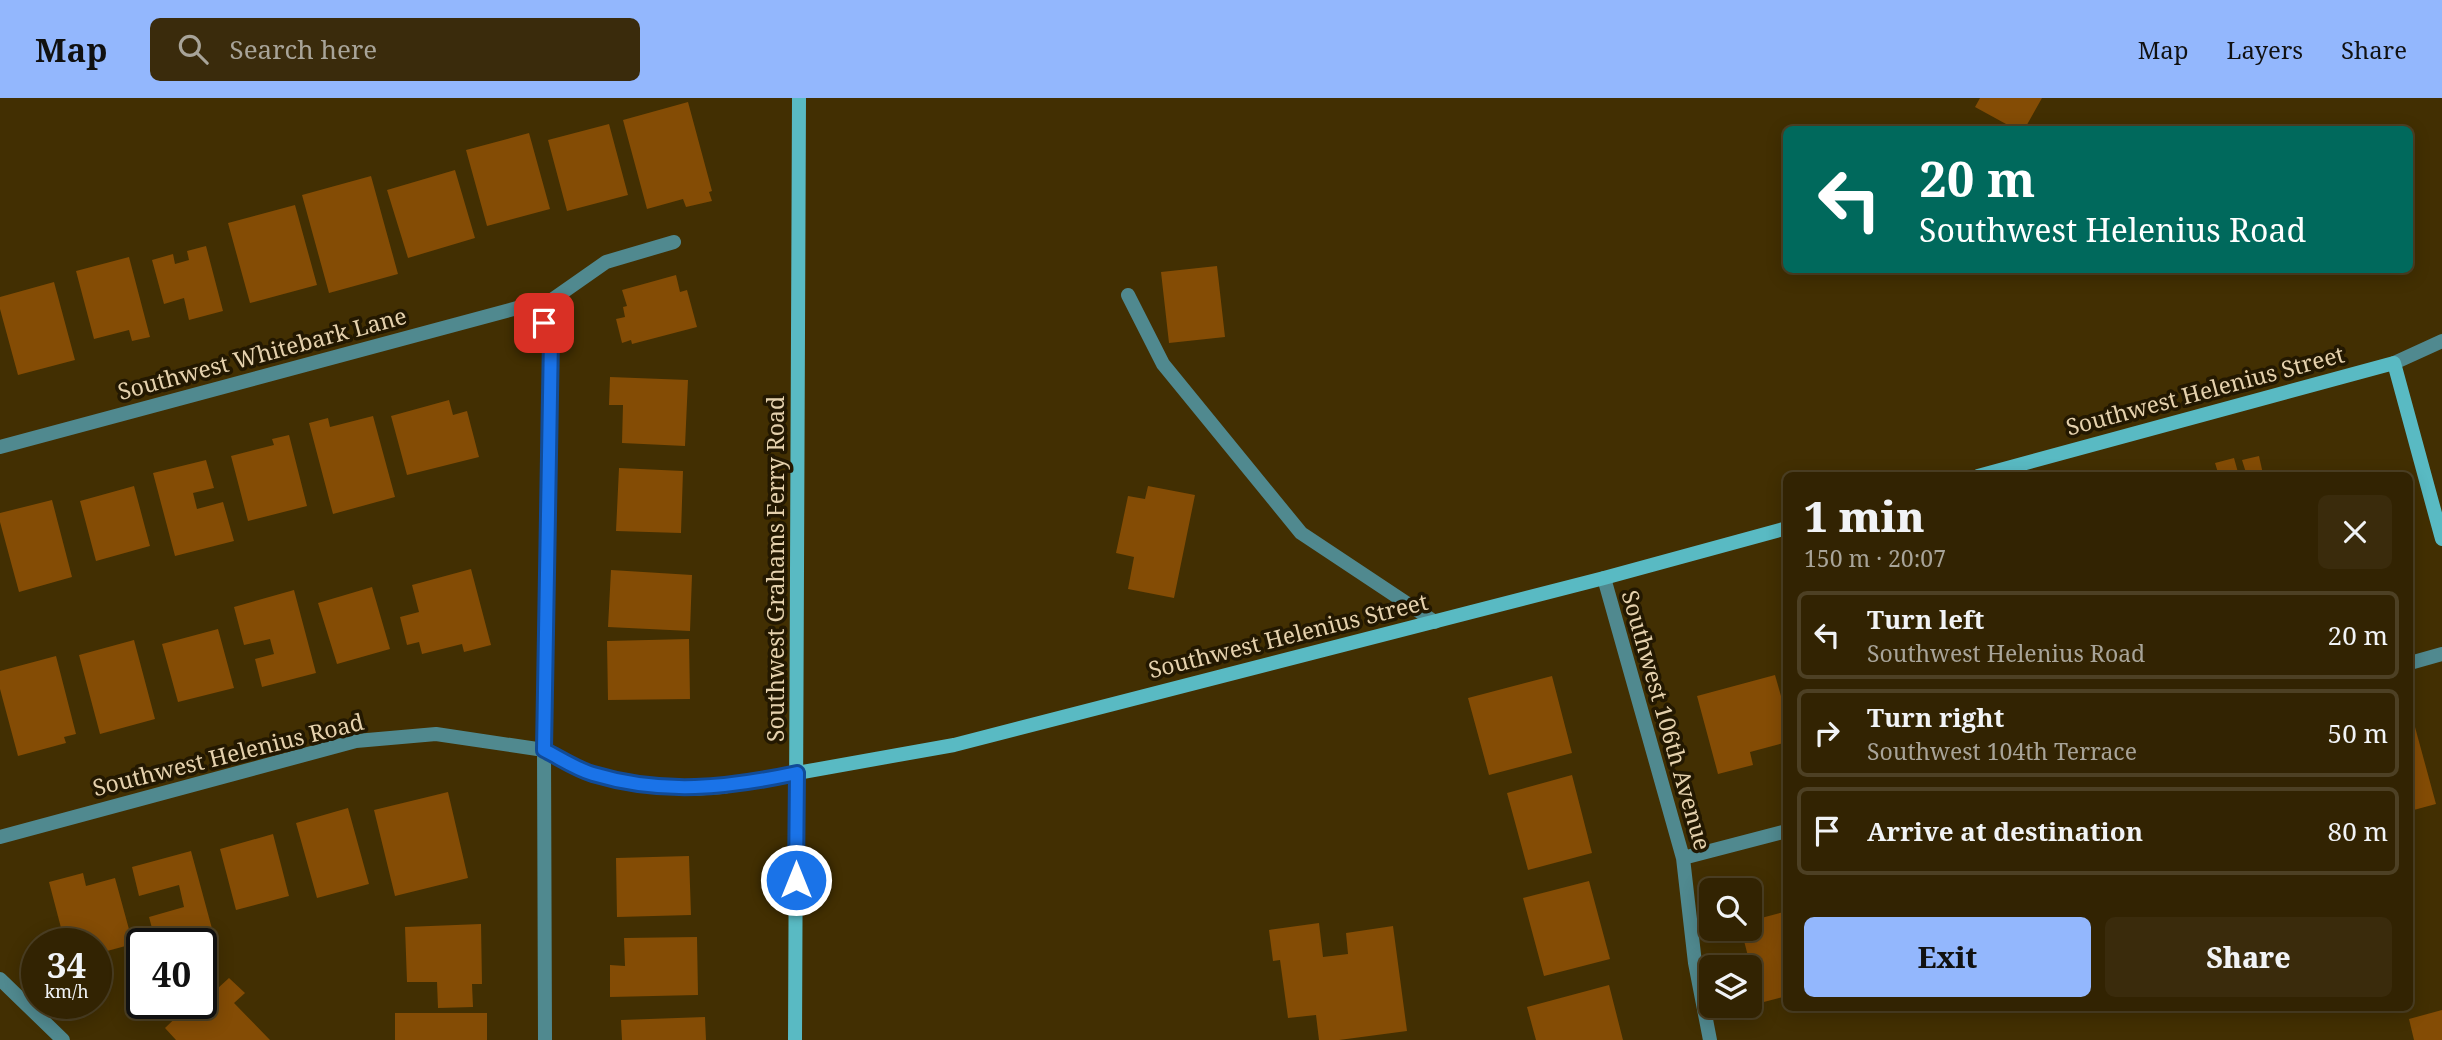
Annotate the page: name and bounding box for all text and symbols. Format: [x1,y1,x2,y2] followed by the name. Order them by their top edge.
[150,18,640,81] search box
[35,27,108,72] text: Map
[174,30,212,68] icon: search
[230,31,377,67] text: Search here
[2138,33,2189,66] text: Map
[2227,33,2303,66] text: Layers
[2341,33,2407,66] text: Share
[1919,145,2035,211] text: 20 m
[1804,154,1895,245] icon: left
[1919,208,2306,251] text: Southwest Helenius Road
[514,293,574,353] pin
[114,299,410,407] street label: Southwest Whitebark Lane
[525,304,563,342] icon: arrive
[2062,337,2348,443] street label: Southwest Helenius Street
[759,396,791,742] street label: Southwest Grahams Ferry Road
[1804,487,1925,544] text: 1 min
[2318,495,2392,569] button: close
[1804,542,1946,574] text: 150 m · 20:07
[1145,585,1431,685] street label: Southwest Helenius Street
[1615,586,1719,854] street label: Southwest 106th Avenue
[1867,601,1984,637] text: Turn left
[1808,616,1846,654] icon: left
[2328,617,2388,653] text: 20 m
[1867,637,2145,669] text: Southwest Helenius Road
[1867,699,2004,735] text: Turn right
[89,705,367,803] street label: Southwest Helenius Road
[1808,714,1846,752] icon: right
[2328,715,2388,751] text: 50 m
[1867,735,2137,767] text: Southwest 104th Terrace
[1808,812,1846,850] icon: arrive
[1867,813,2143,849] text: Arrive at destination
[2328,813,2388,849] text: 80 m
[759,843,833,917] position arrow
[1699,878,1762,1018] map controls
[1699,878,1762,941] button: search
[1804,917,2091,997] button: Exit
[2105,917,2392,997] button: Share
[126,928,217,1019] speed limit sign: 40
[47,941,86,988] text: 34
[1699,955,1762,1018] button: layers
[44,979,89,1003] text: km/h

